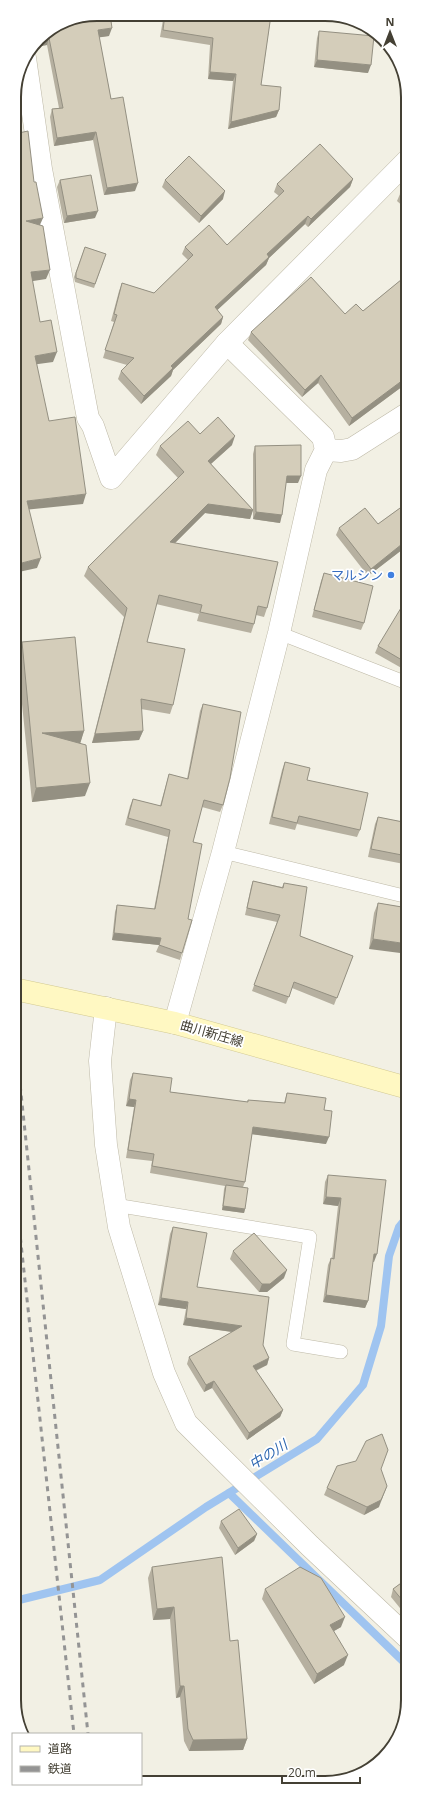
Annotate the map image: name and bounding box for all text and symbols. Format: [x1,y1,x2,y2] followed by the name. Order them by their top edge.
[370,12,410,52] north arrow
[386,14,394,29] text: N
[331,566,383,584] place label: マルシン
[386,570,396,580] marker: マルシン
[178,1015,246,1051] street label: 曲川新庄線
[245,1434,293,1473] water label: 中の川
[12,1733,142,1785] legend
[48,1740,72,1757] text: 道路
[282,1759,360,1785] scale bar
[48,1760,72,1777] text: 鉄道
[288,1764,316,1781] text: 20 m

